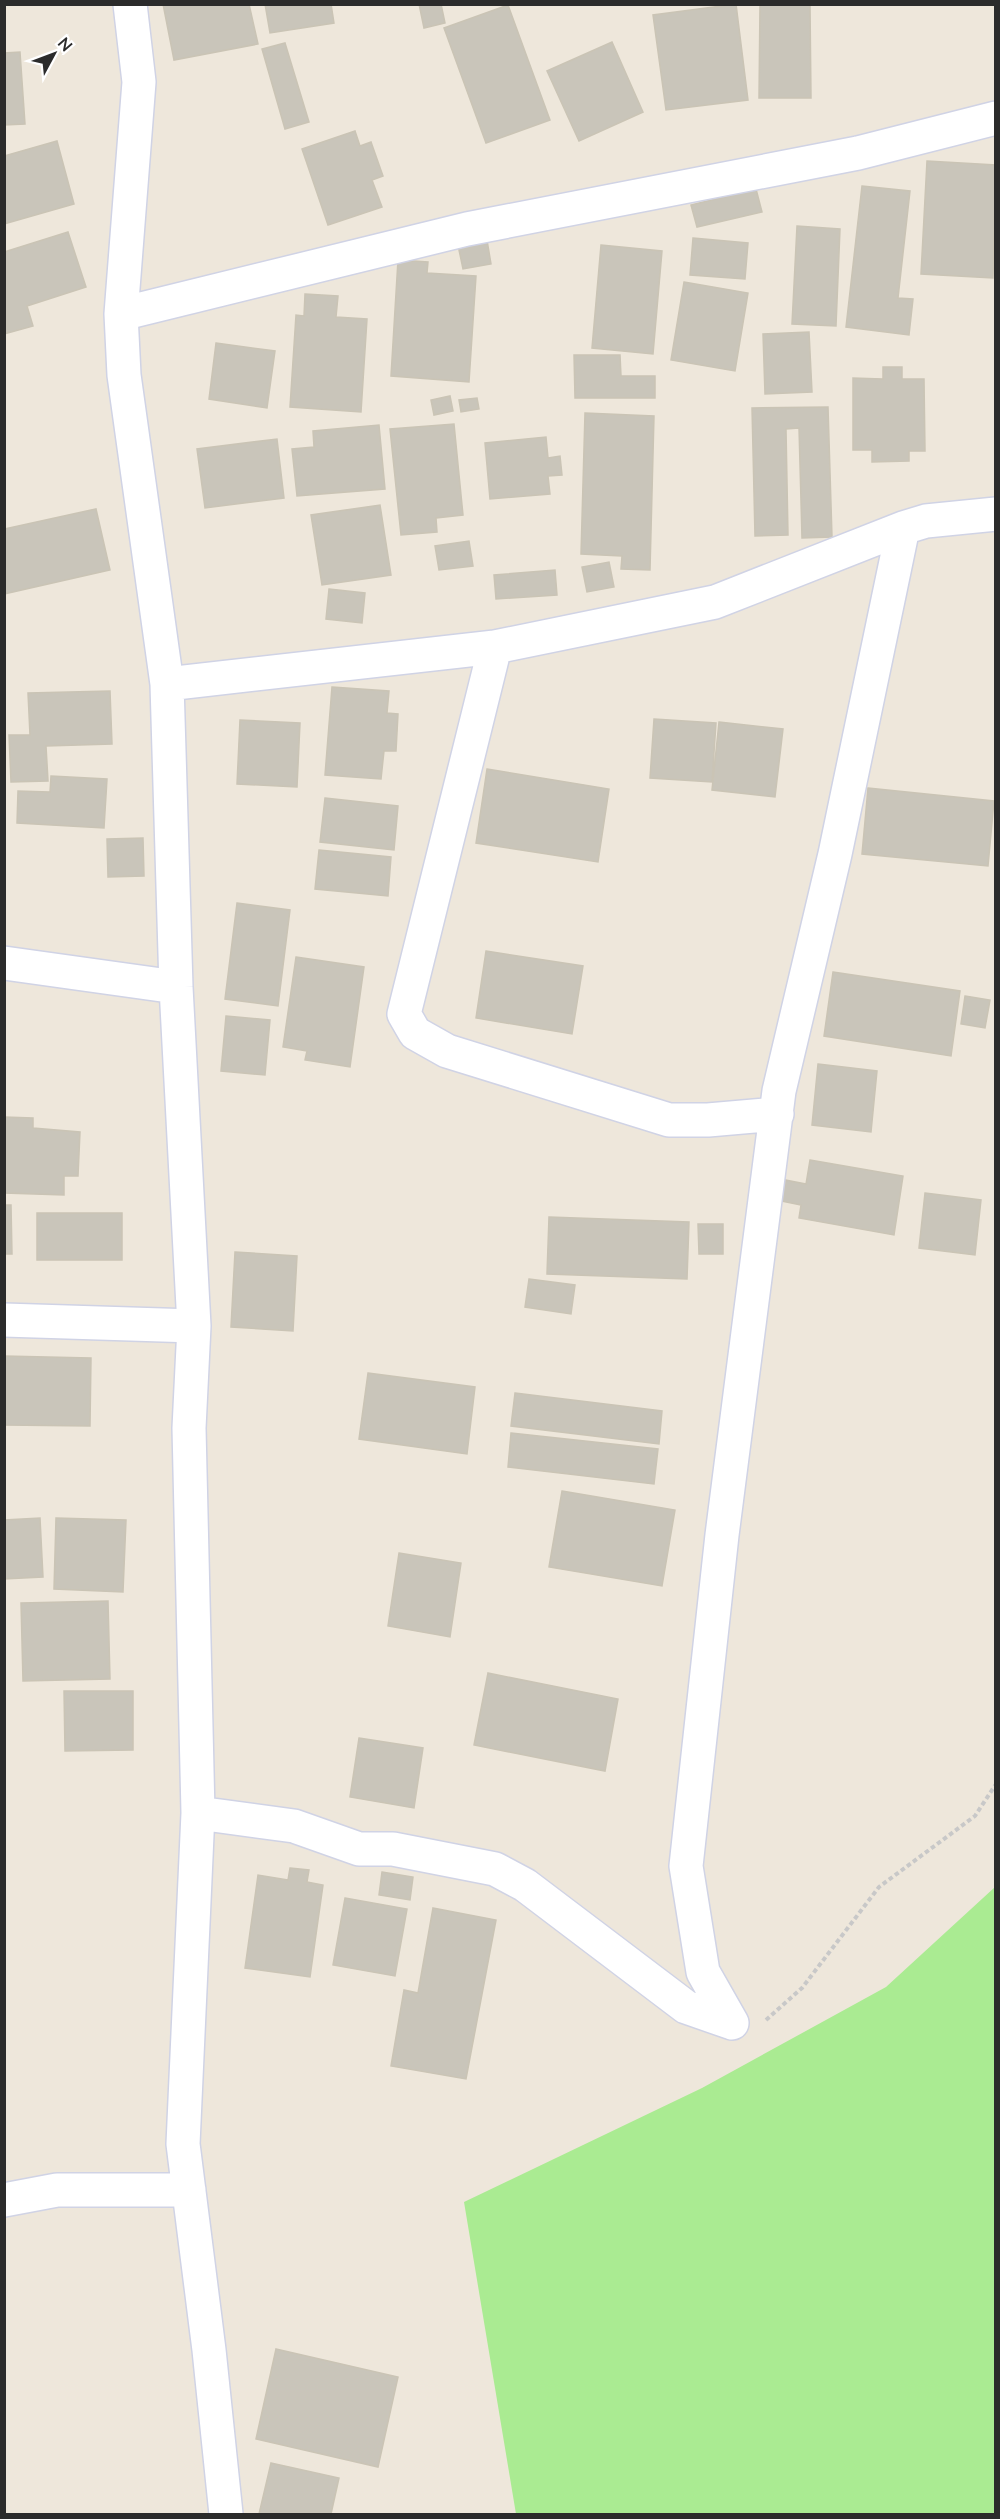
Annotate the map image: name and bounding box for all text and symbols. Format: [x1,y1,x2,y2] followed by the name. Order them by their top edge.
[24,24,84,84] north arrow
[54,33,77,55] text: N

